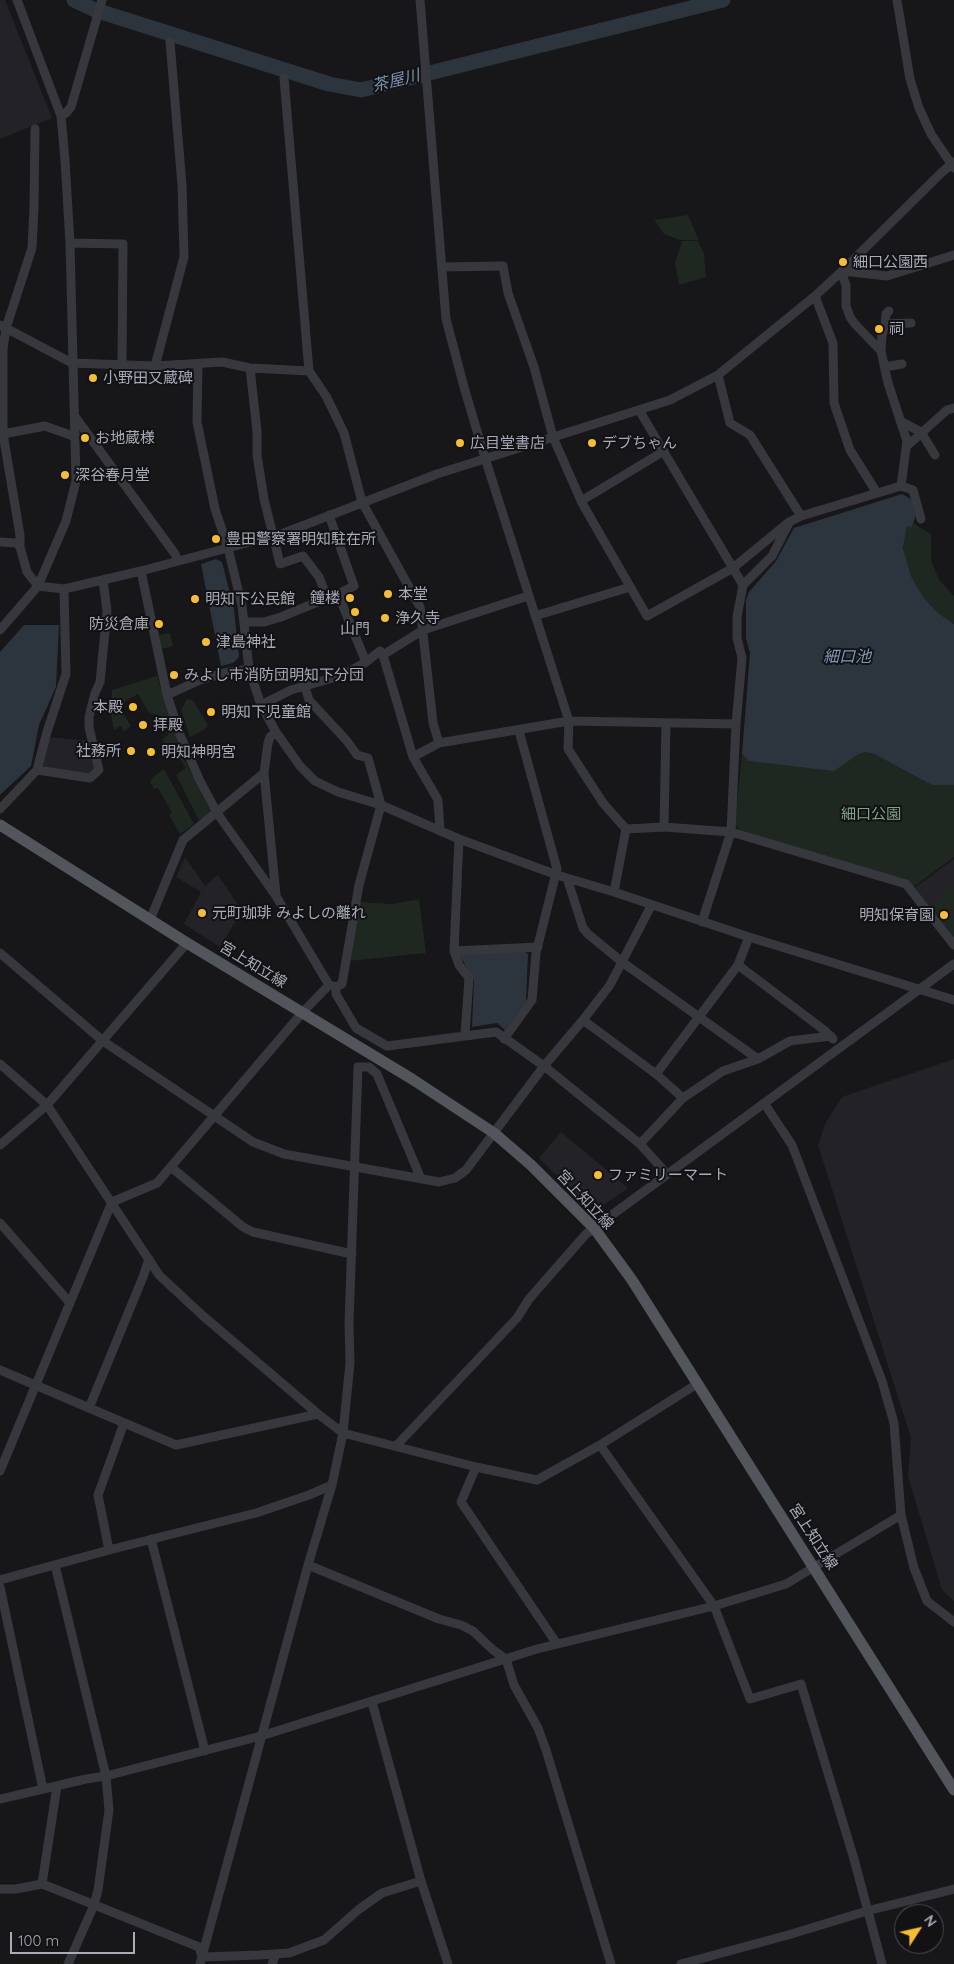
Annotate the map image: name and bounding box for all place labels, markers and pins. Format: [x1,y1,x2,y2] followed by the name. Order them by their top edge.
[853,253,928,271] place label: 細口公園西
[837,256,849,268] marker: 細口公園西
[889,320,904,338] place label: 祠
[873,323,885,335] marker: 祠
[103,369,193,387] place label: 小野田又蔵碑
[87,372,99,384] marker: 小野田又蔵碑
[95,429,155,447] place label: お地蔵様
[79,432,91,444] marker: お地蔵様
[470,434,545,452] place label: 広目堂書店
[602,434,677,452] place label: デブちゃん
[454,437,466,449] marker: 広目堂書店
[586,437,598,449] marker: デブちゃん
[75,466,150,484] place label: 深谷春月堂
[59,469,71,481] marker: 深谷春月堂
[226,530,376,548] place label: 豊田警察署明知駐在所
[210,533,222,545] marker: 豊田警察署明知駐在所
[398,585,428,603] place label: 本堂
[382,588,394,600] marker: 本堂
[310,589,340,607] place label: 鐘楼
[205,590,295,608] place label: 明知下公民館
[344,592,356,604] marker: 鐘楼
[189,593,201,605] marker: 明知下公民館
[349,606,361,618] marker: 山門
[395,609,440,627] place label: 浄久寺
[379,612,391,624] marker: 浄久寺
[89,615,149,633] place label: 防災倉庫
[153,618,165,630] marker: 防災倉庫
[340,620,370,638] place label: 山門
[216,633,276,651] place label: 津島神社
[200,636,212,648] marker: 津島神社
[184,666,364,684] place label: みよし市消防団明知下分団
[168,669,180,681] marker: みよし市消防団明知下分団
[93,698,123,716] place label: 本殿
[127,701,139,713] marker: 本殿
[221,703,311,721] place label: 明知下児童館
[205,706,217,718] marker: 明知下児童館
[153,716,183,734] place label: 拝殿
[137,719,149,731] marker: 拝殿
[76,742,121,760] place label: 社務所
[161,743,236,761] place label: 明知神明宮
[125,745,137,757] marker: 社務所
[145,746,157,758] marker: 明知神明宮
[212,904,366,922] place label: 元町珈琲 みよしの離れ
[859,906,934,924] place label: 明知保育園
[196,907,208,919] marker: 元町珈琲 みよしの離れ
[938,909,950,921] marker: 明知保育園
[608,1166,728,1184] place label: ファミリーマート
[592,1169,604,1181] marker: ファミリーマート

